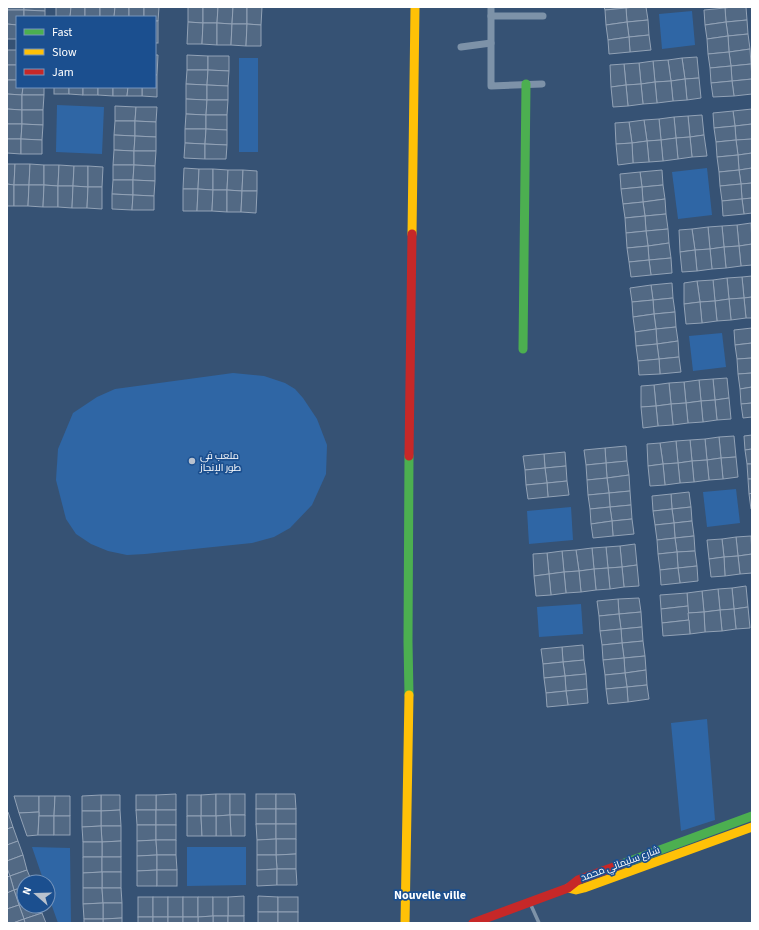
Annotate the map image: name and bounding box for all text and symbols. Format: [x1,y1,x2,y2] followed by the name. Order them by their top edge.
[16,16,156,88] legend
[52,24,72,41] text: Fast
[52,44,77,61] text: Slow
[52,64,74,81] text: Jam
[199,449,241,475] place label: ملعب في طور الإنجاز
[187,456,197,466] marker: ملعب في طور الإنجاز
[579,843,662,885] street label: شارع سليماني محمد
[16,874,56,914] north arrow
[19,885,35,897] text: N
[394,887,466,904] district label: Nouvelle ville

